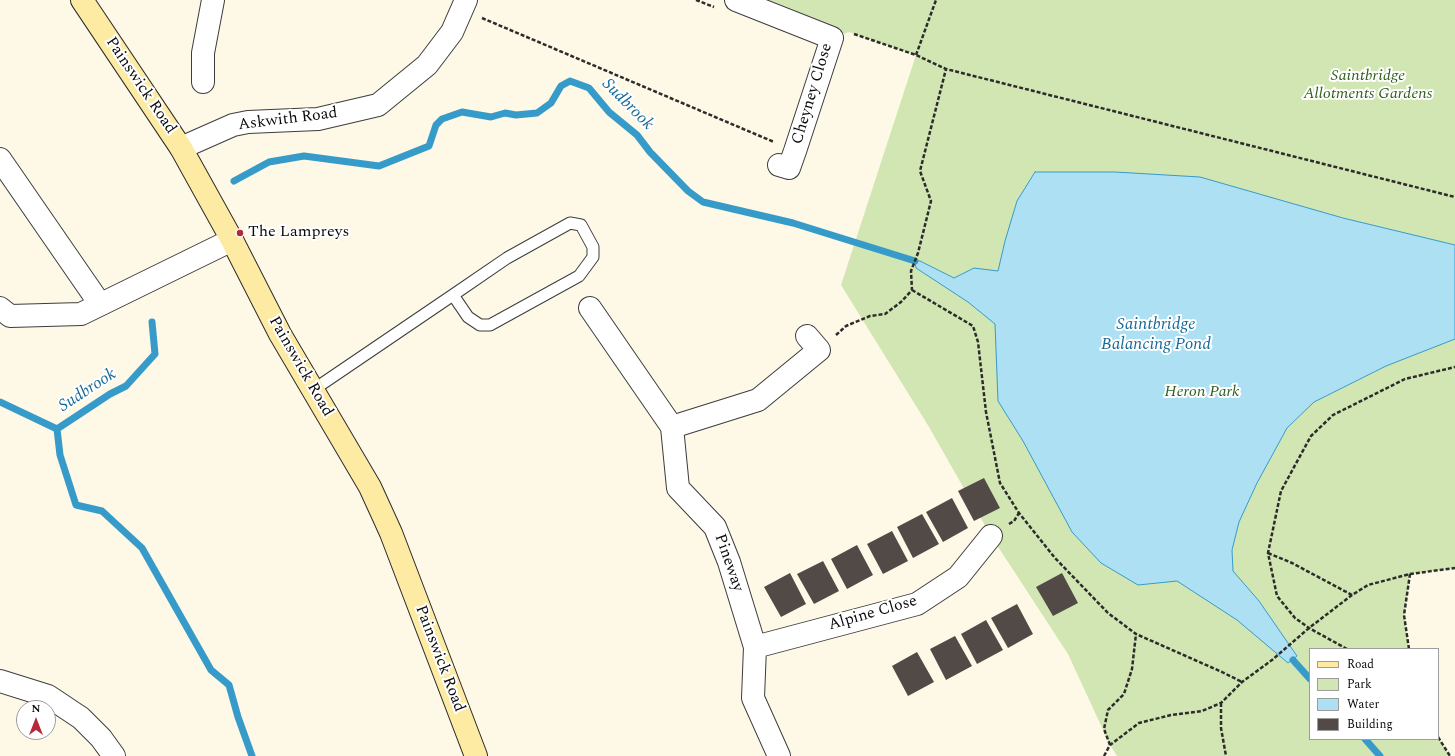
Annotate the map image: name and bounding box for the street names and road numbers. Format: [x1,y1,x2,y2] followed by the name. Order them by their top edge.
[101,34,179,138] street label: Painswick Road
[789,41,837,147] street label: Cheyney Close
[237,104,339,136] street label: Askwith Road
[264,313,336,421] street label: Painswick Road
[709,532,747,594] street label: Pineway
[826,592,920,636] street label: Alpine Close
[410,603,468,715] street label: Painswick Road

